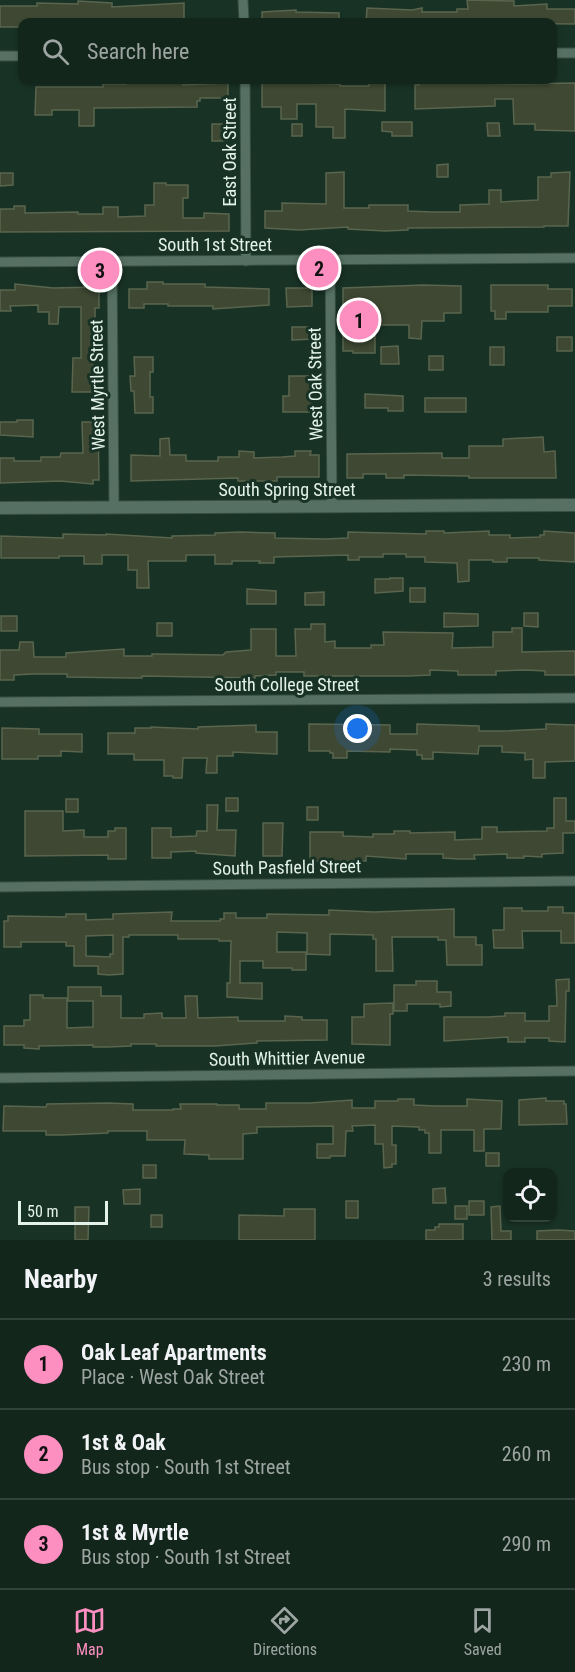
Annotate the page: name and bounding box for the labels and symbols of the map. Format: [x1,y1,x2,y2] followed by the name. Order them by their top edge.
[219,97,240,207] street label: East Oak Street
[158,234,272,255] street label: South 1st Street
[300,246,338,290] pin: 2
[80,248,120,292] pin: 3
[340,298,378,342] pin: 1
[85,319,109,451] street label: West Myrtle Street
[304,327,326,441] street label: West Oak Street
[219,479,355,500] street label: South Spring Street
[215,674,359,695] street label: South College Street
[343,714,372,743] your location
[213,855,361,879] street label: South Pasfield Street
[209,1046,365,1070] street label: South Whittier Avenue
[18,1198,108,1226] scale bar

